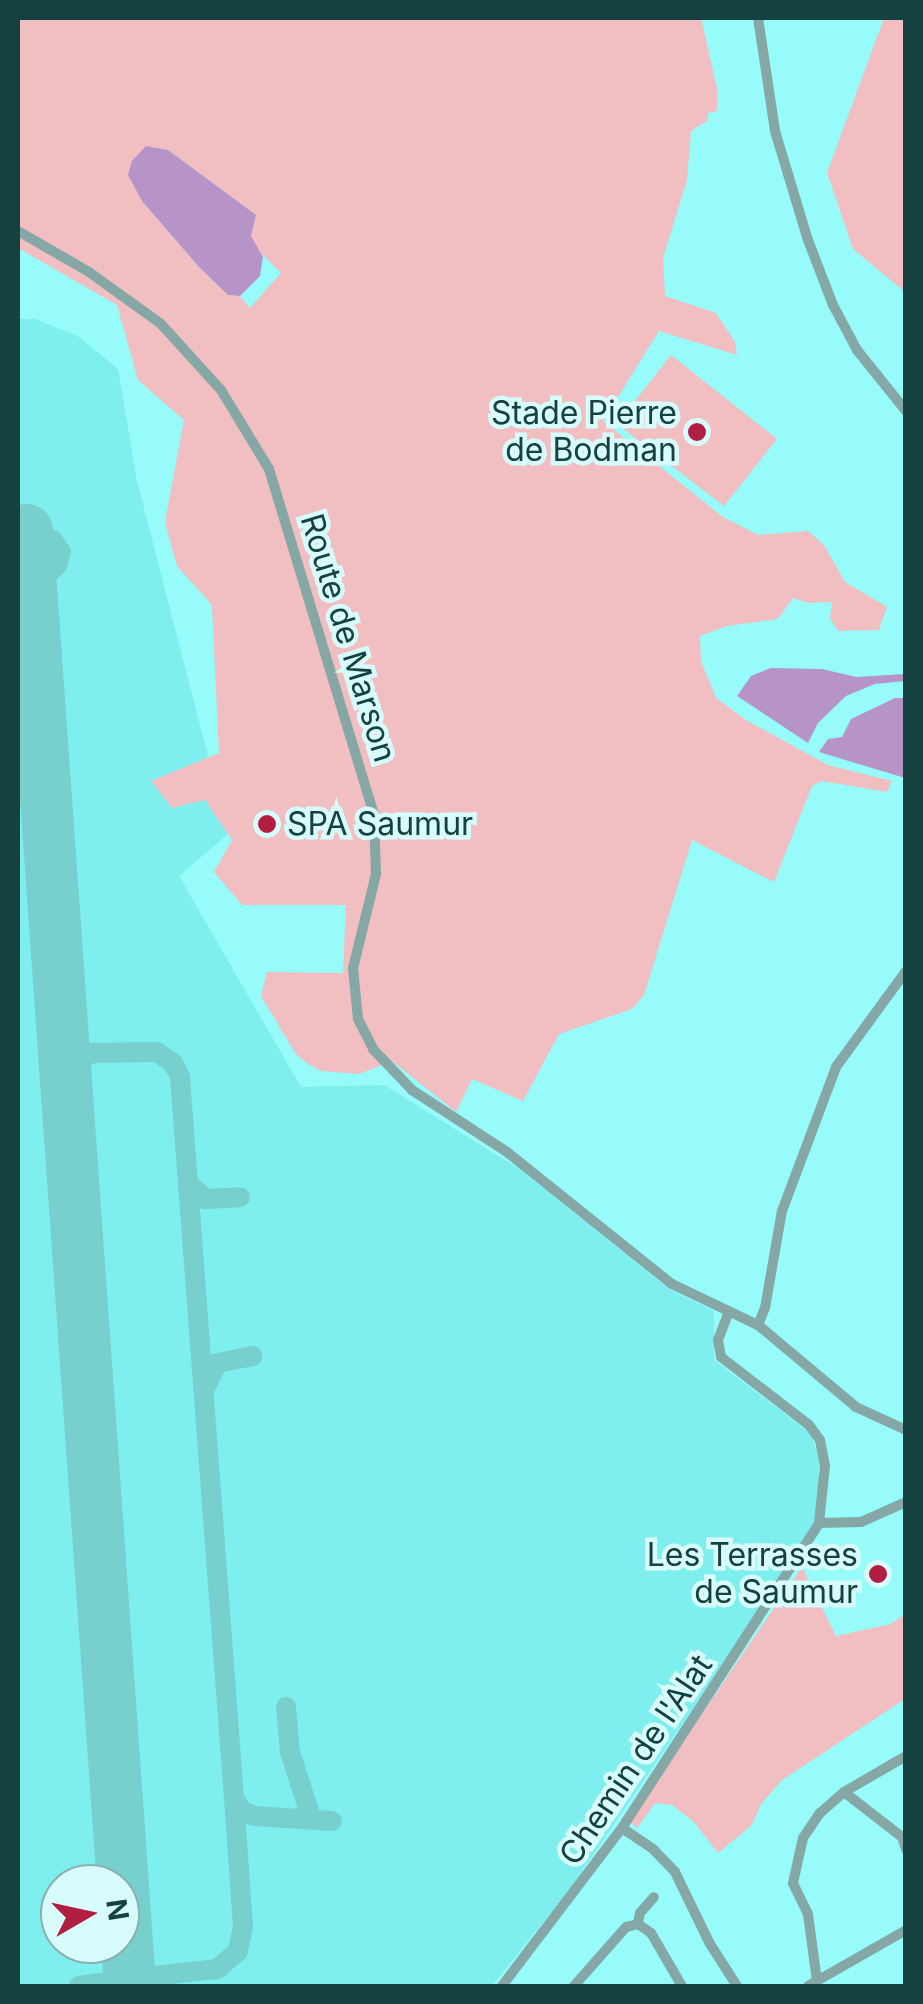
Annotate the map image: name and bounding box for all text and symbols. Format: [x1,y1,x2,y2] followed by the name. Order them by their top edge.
[491,395,677,470] place label: Stade Pierre de Bodman
[686,421,708,443] marker: Stade Pierre de Bodman
[292,509,404,767] street label: Route de Marson
[287,805,473,843] place label: SPA Saumur
[256,813,278,835] marker: SPA Saumur
[647,1537,858,1612] place label: Les Terrasses de Saumur
[867,1563,889,1585] marker: Les Terrasses de Saumur
[552,1648,720,1872] street label: Chemin de l'Alat
[40,1864,140,1964] north arrow
[99,1896,136,1923] text: N

